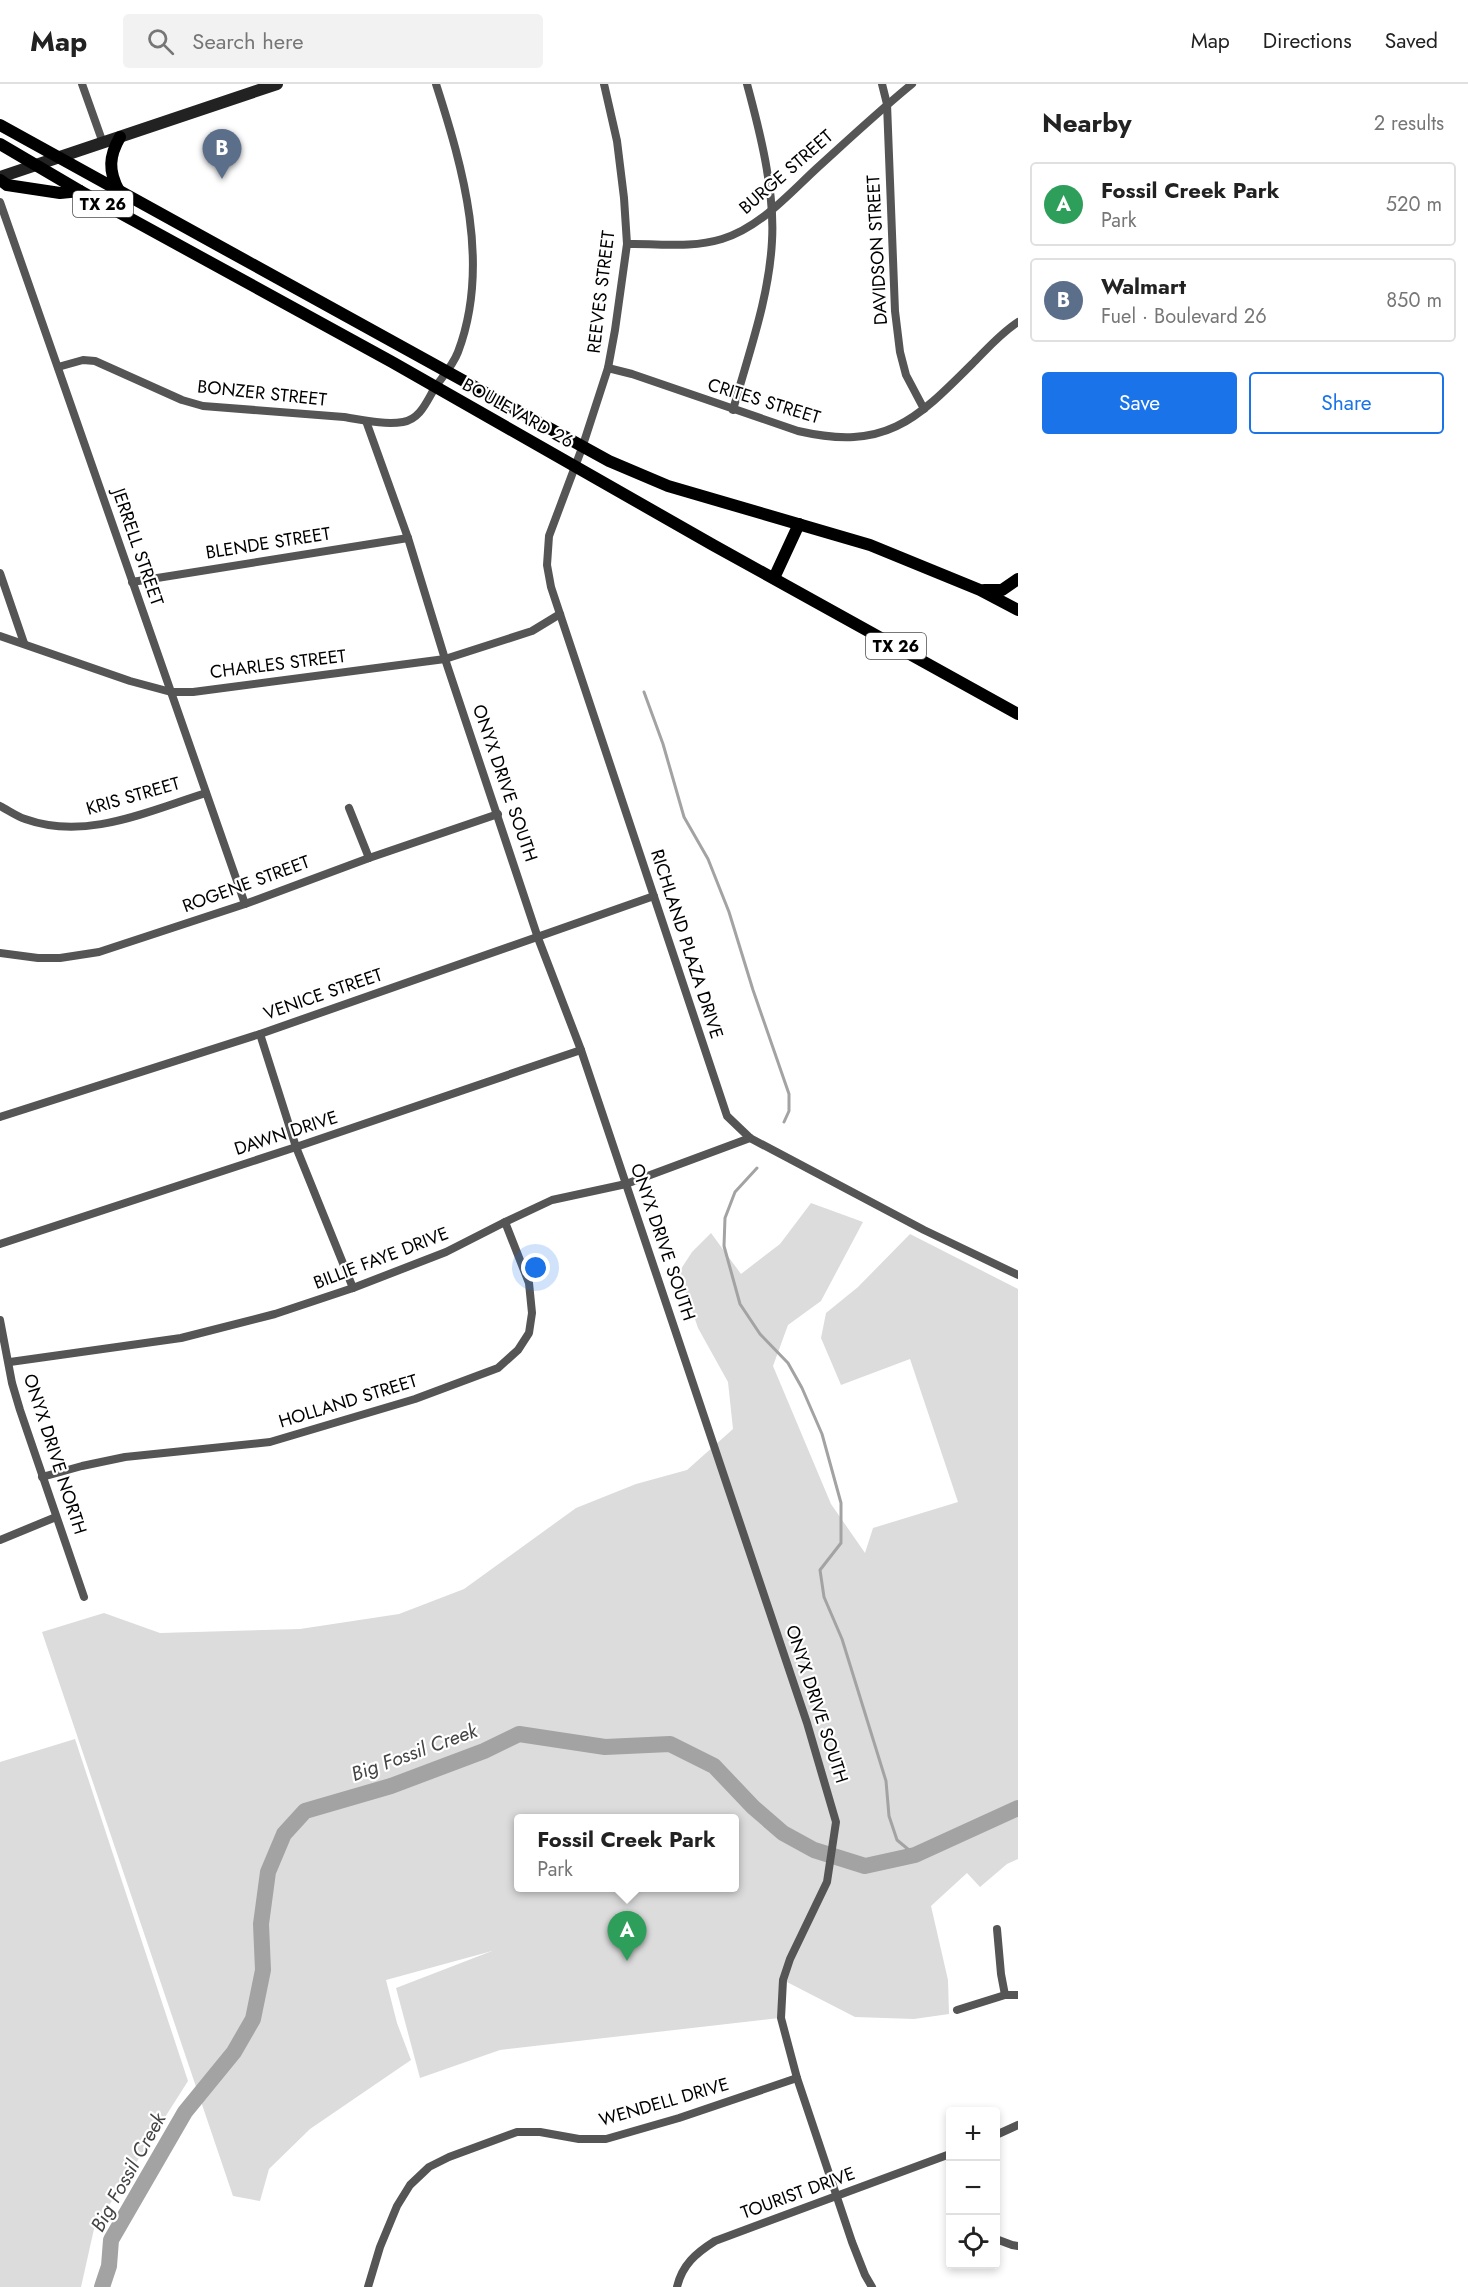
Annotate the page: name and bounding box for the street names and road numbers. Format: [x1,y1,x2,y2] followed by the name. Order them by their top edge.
[733,123,839,220] street label: BURGE STREET
[860,174,894,326] street label: DAVIDSON STREET
[73,191,133,217] road number: TX 26
[581,229,621,355] street label: REEVES STREET
[704,371,824,431] street label: CRITES STREET
[458,372,578,454] street label: BOULEVARD 26
[196,373,329,413] street label: BONZER STREET
[105,483,170,610] street label: JERRELL STREET
[204,520,333,566] street label: BLENDE STREET
[866,633,926,659] road number: TX 26
[208,643,348,685] street label: CHARLES STREET
[466,701,544,865] street label: ONYX DRIVE SOUTH
[83,770,184,822] street label: KRIS STREET
[644,846,730,1042] street label: RICHLAND PLAZA DRIVE
[179,849,314,919] street label: ROGENE STREET
[260,961,387,1027] street label: VENICE STREET
[231,1104,341,1162] street label: DAWN DRIVE
[624,1160,702,1324] street label: ONYX DRIVE SOUTH
[310,1220,452,1296] street label: BILLIE FAYE DRIVE
[275,1367,421,1434] street label: HOLLAND STREET
[17,1370,93,1538] street label: ONYX DRIVE NORTH
[779,1622,855,1786] street label: ONYX DRIVE SOUTH
[596,2071,732,2133] street label: WENDELL DRIVE
[737,2160,859,2226] street label: TOURIST DRIVE

